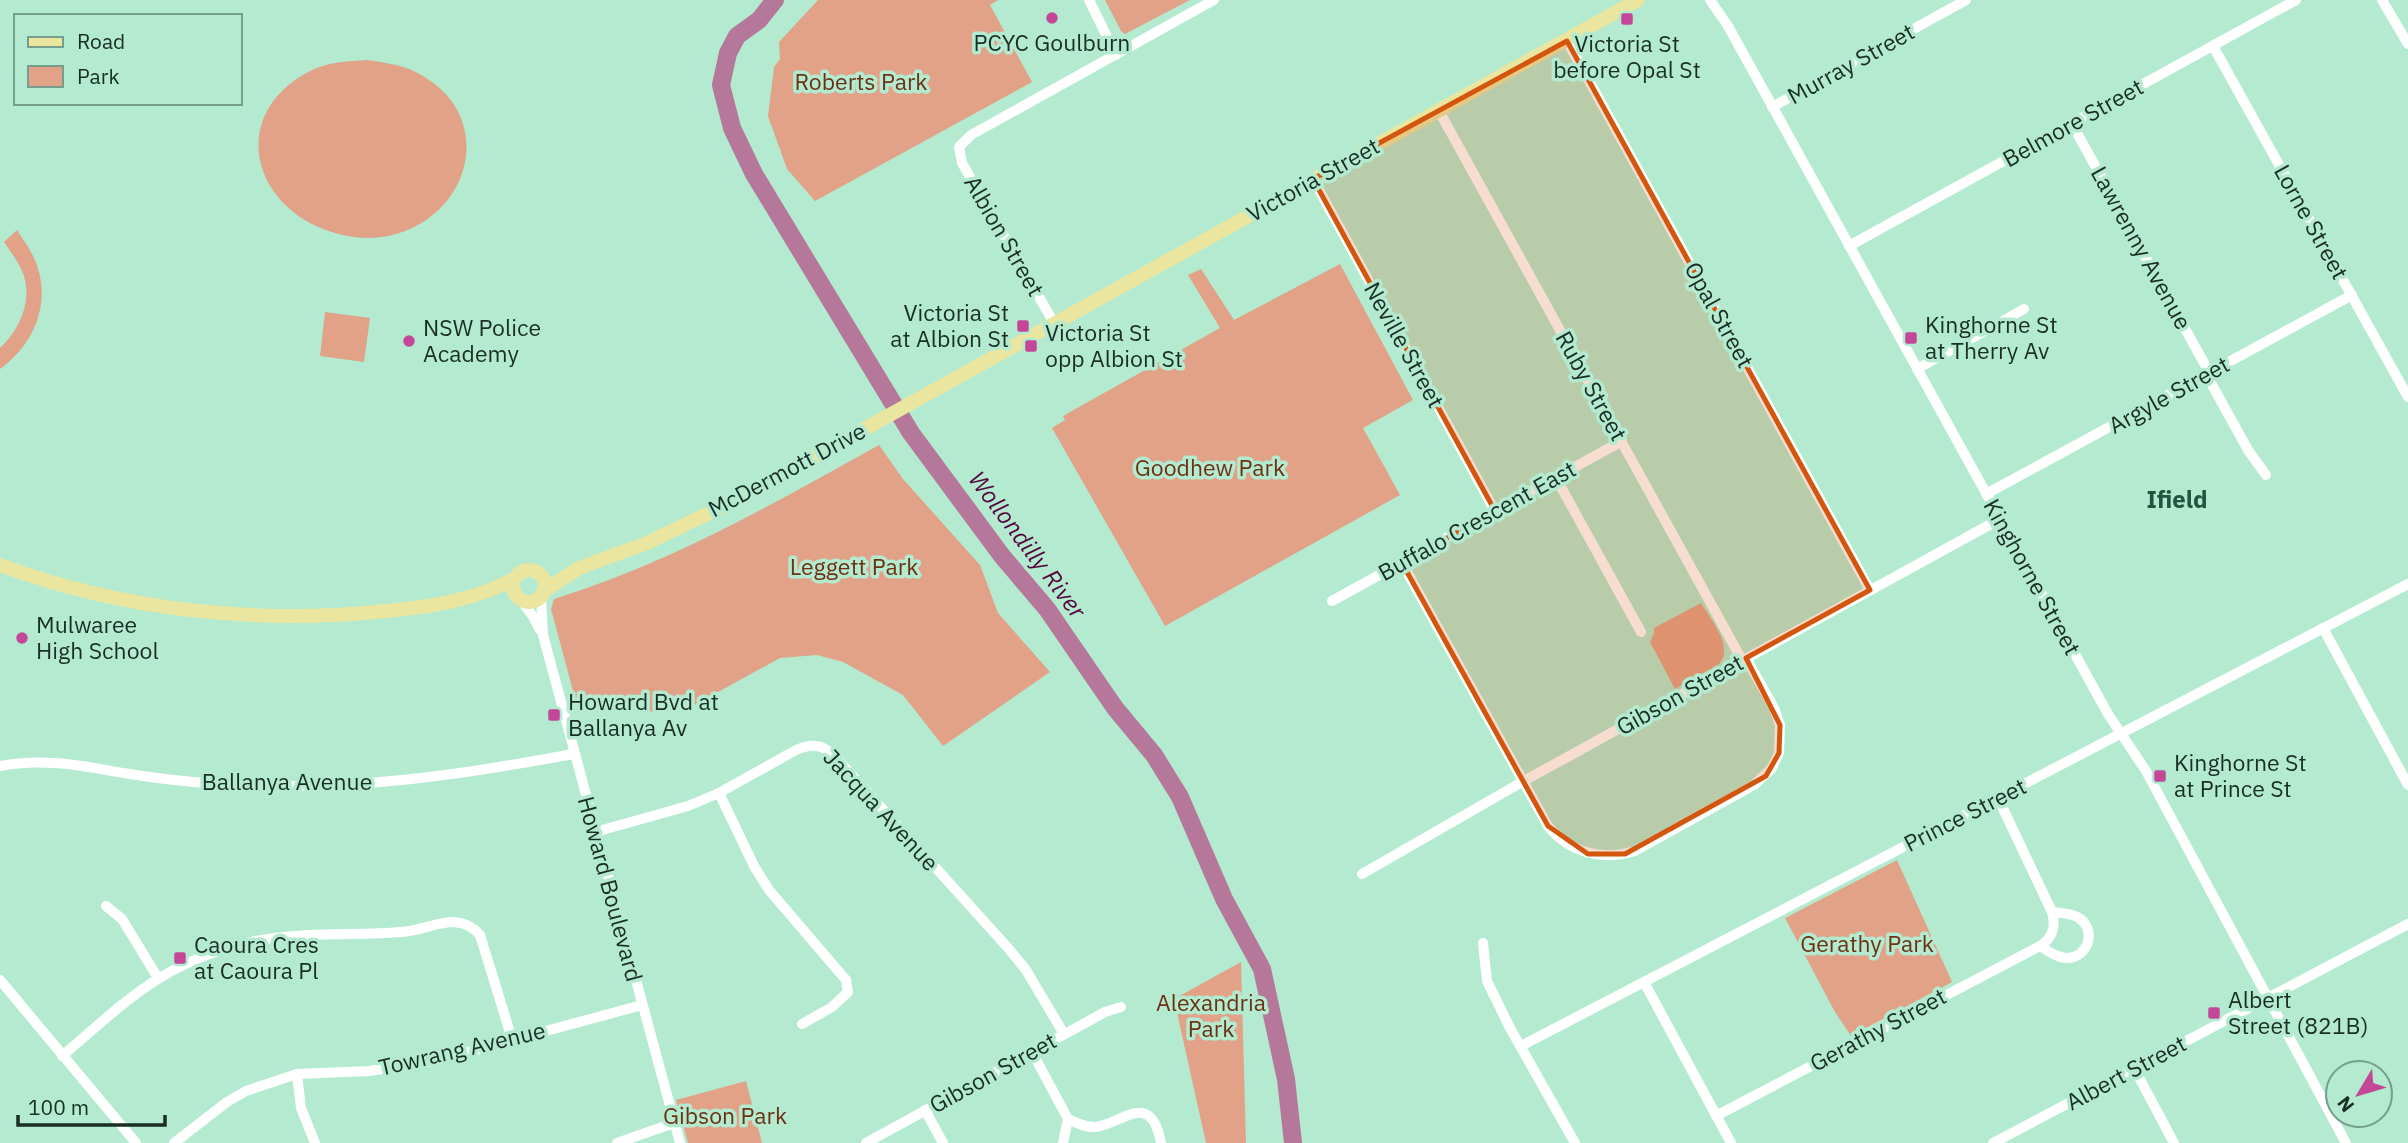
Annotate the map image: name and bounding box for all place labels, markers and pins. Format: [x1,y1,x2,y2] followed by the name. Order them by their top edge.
[1044,10,1060,26] marker: PCYC Goulburn
[1619,11,1635,27] marker: Victoria St before Opal St
[974,27,1130,57] place label: PCYC Goulburn
[1553,28,1701,84] place label: Victoria St before Opal St
[890,297,1009,353] place label: Victoria St at Albion St
[1925,309,2057,365] place label: Kinghorne St at Therry Av
[423,312,541,368] place label: NSW Police Academy
[1045,317,1183,373] place label: Victoria St opp Albion St
[1015,318,1031,334] marker: Victoria St at Albion St
[1903,330,1919,346] marker: Kinghorne St at Therry Av
[401,333,417,349] marker: NSW Police Academy
[1023,338,1039,354] marker: Victoria St opp Albion St
[36,609,159,665] place label: Mulwaree High School
[14,630,30,646] marker: Mulwaree High School
[568,686,719,742] place label: Howard Bvd at Ballanya Av
[546,707,562,723] marker: Howard Bvd at Ballanya Av
[2174,747,2306,803] place label: Kinghorne St at Prince St
[2152,768,2168,784] marker: Kinghorne St at Prince St
[194,929,319,985] place label: Caoura Cres at Caoura Pl
[172,950,188,966] marker: Caoura Cres at Caoura Pl
[2228,984,2368,1040] place label: Albert Street (821B)
[2206,1005,2222,1021] marker: Albert Street (821B)

